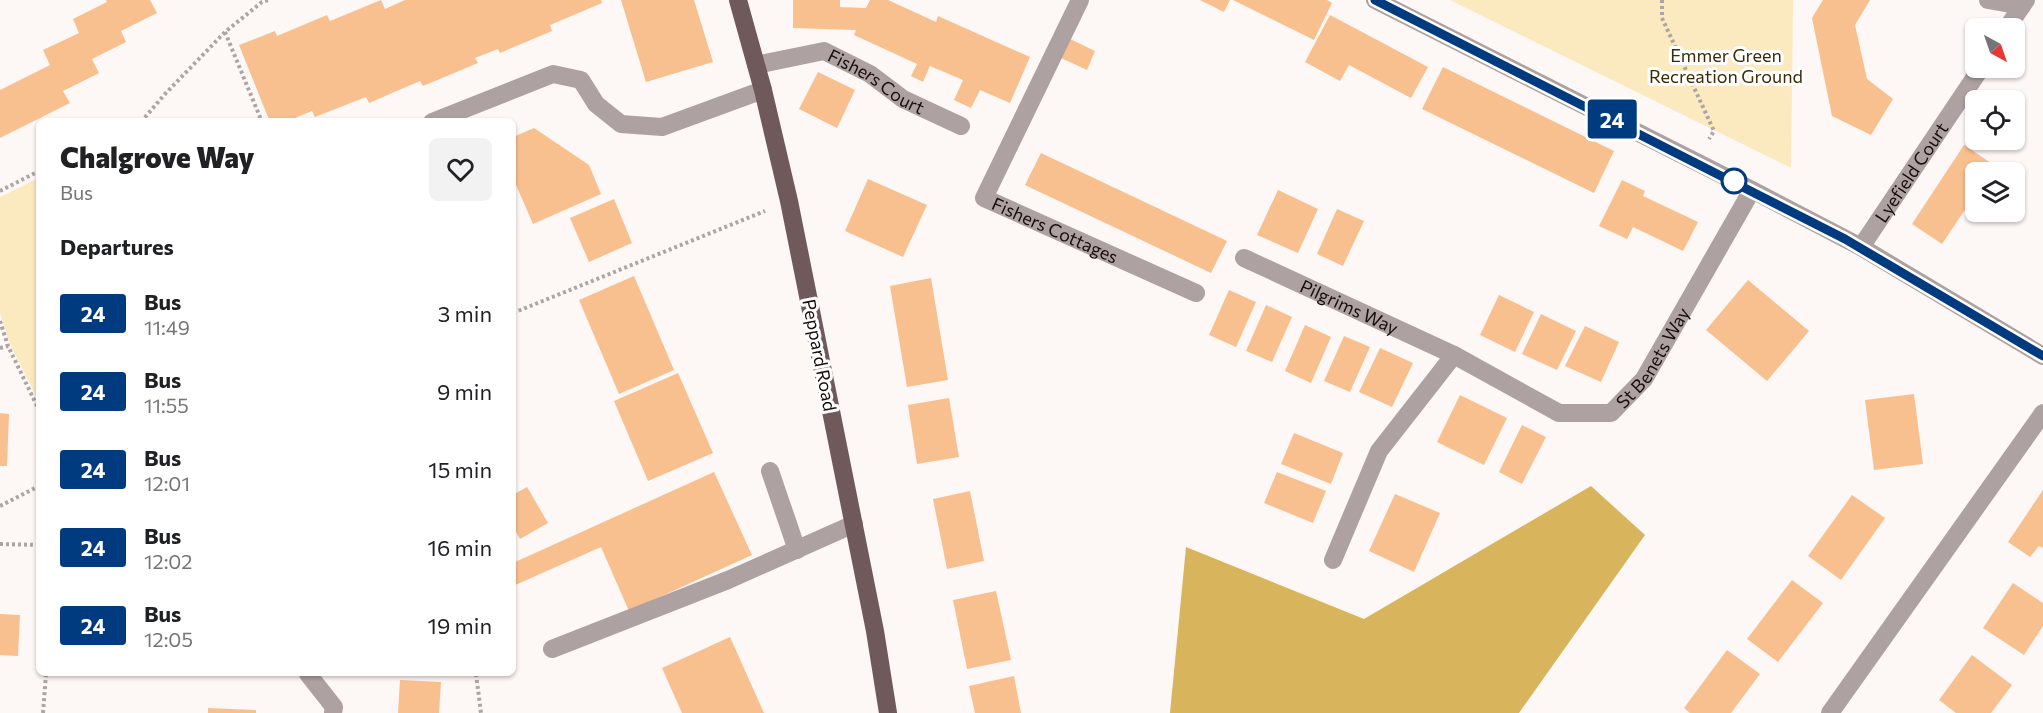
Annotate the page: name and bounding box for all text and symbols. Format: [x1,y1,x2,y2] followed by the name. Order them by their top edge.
[1965,18,2025,78] north arrow
[1965,18,2025,222] map controls
[824,44,928,118] street label: Fishers Court
[1649,44,1803,87] park label: Emmer Green Recreation Ground
[1965,90,2025,150] button: locate
[1585,100,1639,138] line badge: 24
[1600,107,1624,132] text: 24
[1870,118,1952,226] street label: Lyefield Court
[429,138,492,201] button: heart
[60,140,254,174] text: Chalgrove Way
[1965,162,2025,222] button: layers
[1721,168,1747,194] unlabelled marker
[60,180,93,204] text: Bus
[989,192,1122,268] street label: Fishers Cottages
[60,233,174,260] text: Departures
[1297,275,1402,339] street label: Pilgrims Way
[144,288,181,315] text: Bus
[798,297,842,413] street label: Peppard Road
[438,300,492,327] text: 3 min
[81,301,105,326] text: 24
[1611,303,1694,412] street label: St Benets Way
[144,315,190,339] text: 11:49
[144,366,181,393] text: Bus
[437,378,492,405] text: 9 min
[81,379,105,404] text: 24
[144,393,189,417] text: 11:55
[144,444,181,471] text: Bus
[428,456,492,483] text: 15 min
[81,457,105,482] text: 24
[144,471,190,495] text: 12:01
[144,522,181,549] text: Bus
[428,534,492,561] text: 16 min
[81,535,105,560] text: 24
[144,549,192,573] text: 12:02
[144,600,181,627] text: Bus
[428,612,492,639] text: 19 min
[81,613,105,638] text: 24
[144,627,193,651] text: 12:05

